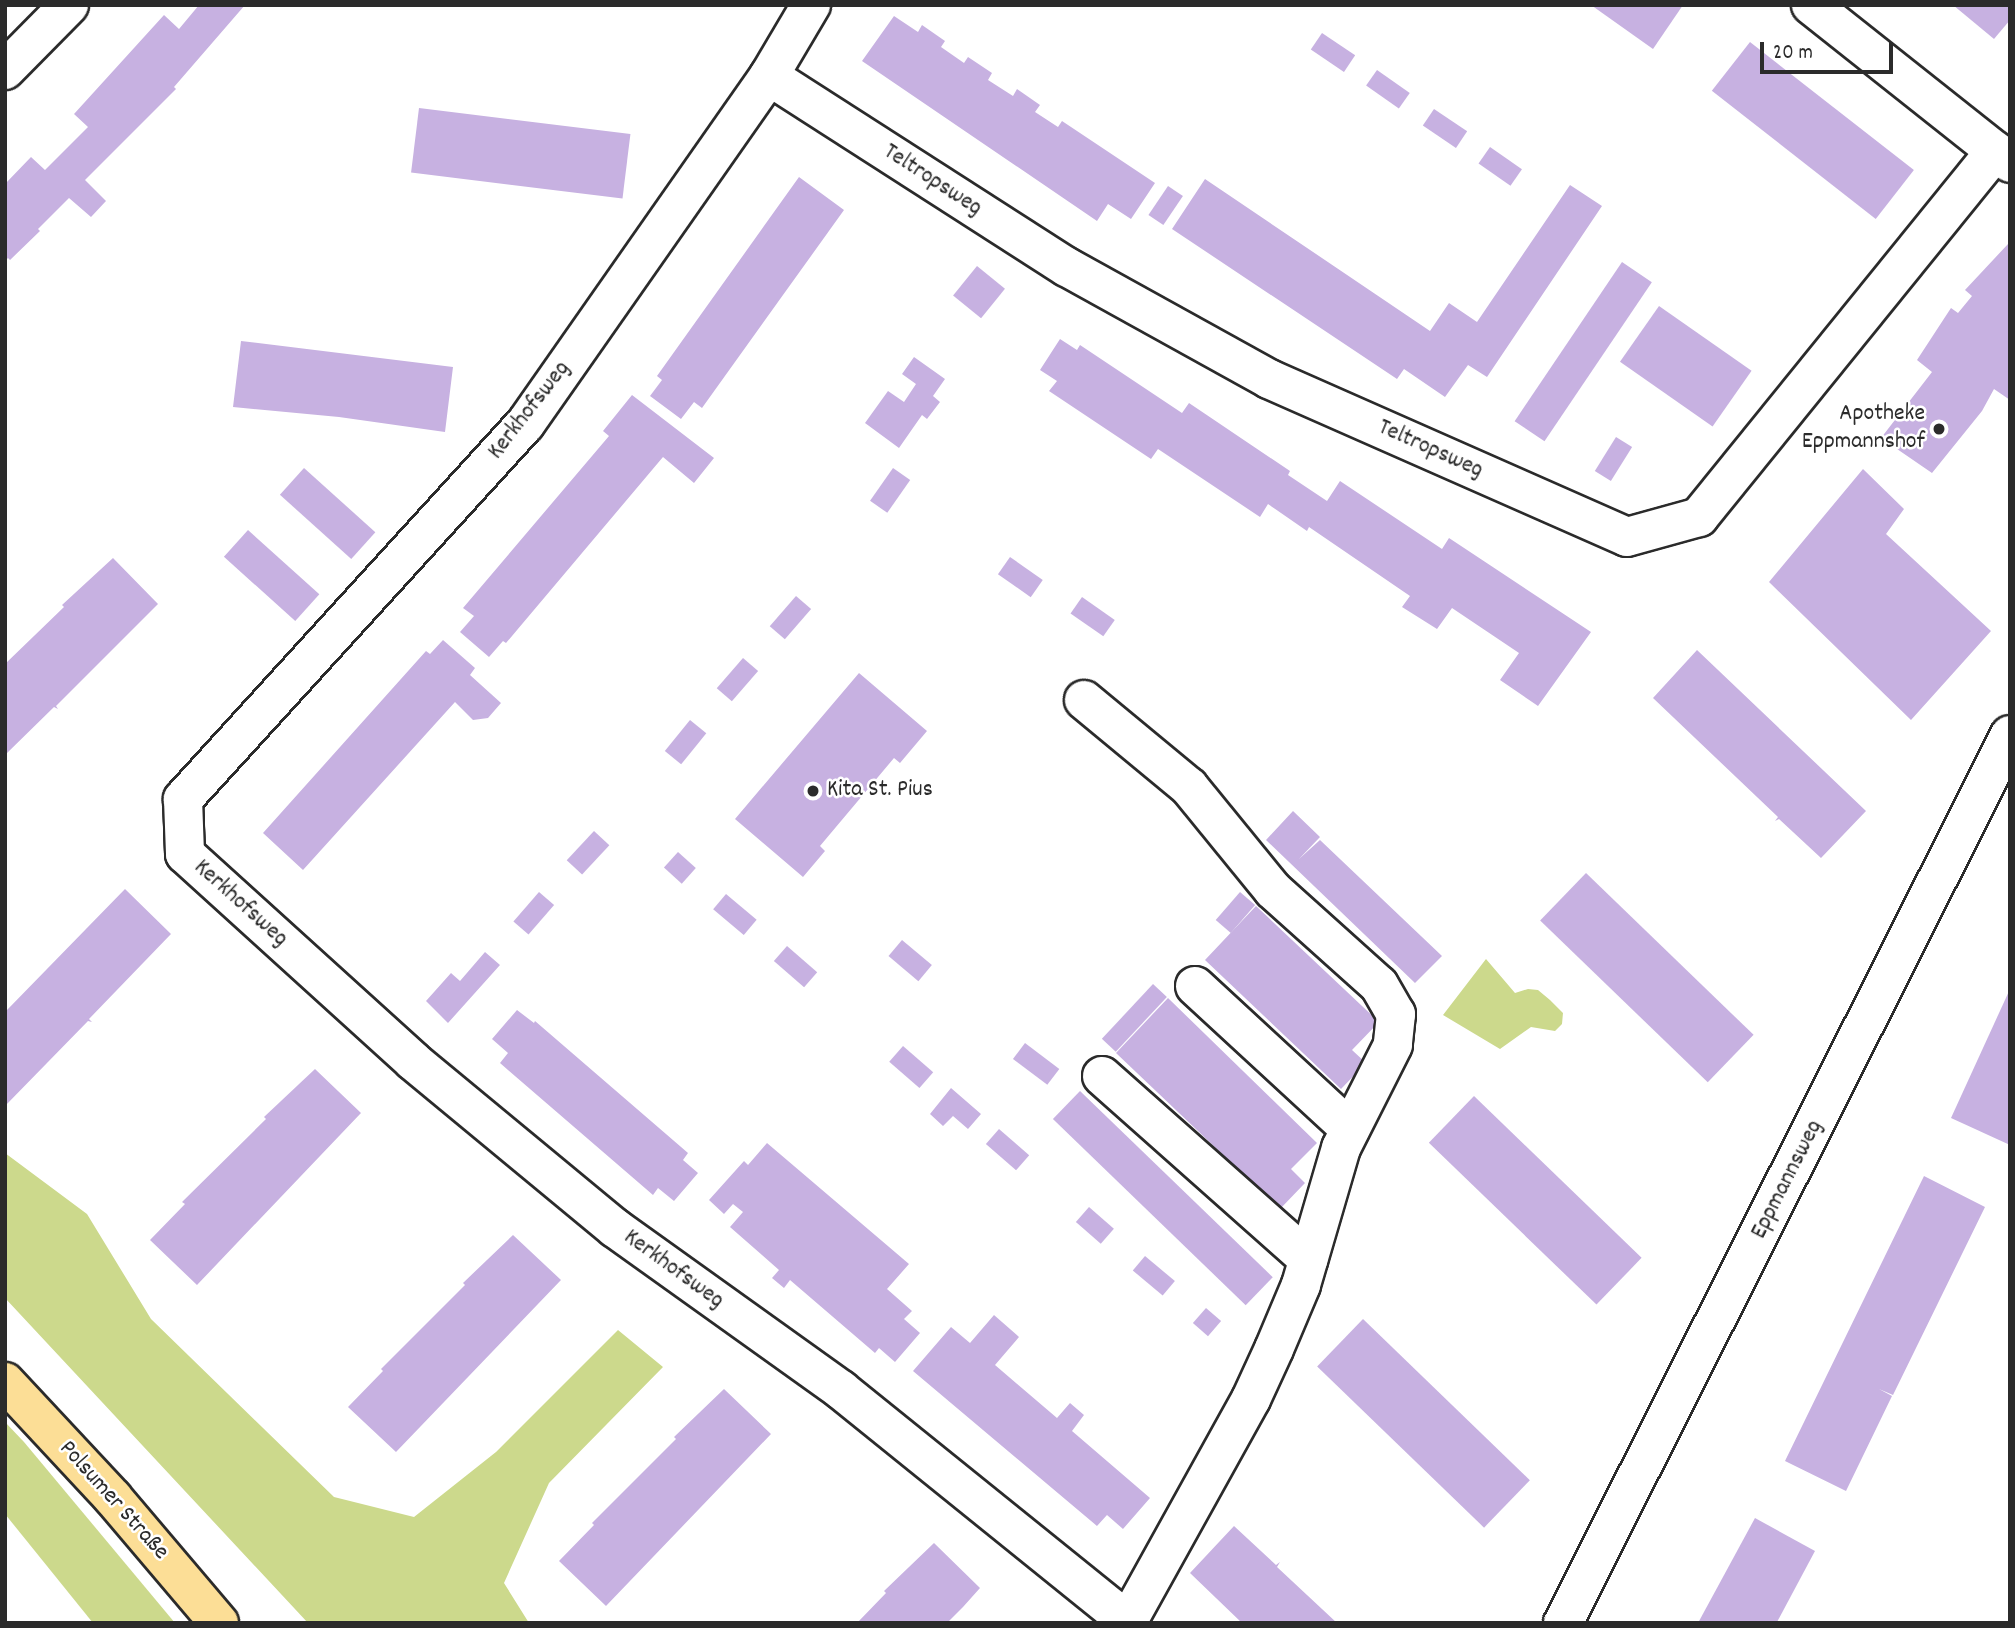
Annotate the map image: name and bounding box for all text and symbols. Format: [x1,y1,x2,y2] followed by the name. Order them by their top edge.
[1763,28,1896,72] scale bar
[1773,39,1813,69] text: 20 m
[877,138,987,224] street label: Teltropsweg
[483,356,577,466] street label: Kerkhofsweg
[1802,401,1925,457] place label: Apotheke Eppmannshof
[1373,414,1487,486] street label: Teltropsweg
[1931,421,1947,437] marker: Apotheke Eppmannshof
[827,777,933,805] place label: Kita St. Pius
[805,783,821,799] marker: Kita St. Pius
[187,854,293,954] street label: Kerkhofsweg
[1746,1116,1830,1244] street label: Eppmannsweg
[617,1224,729,1316] street label: Kerkhofsweg
[52,1435,174,1567] street label: Polsumer Straße

